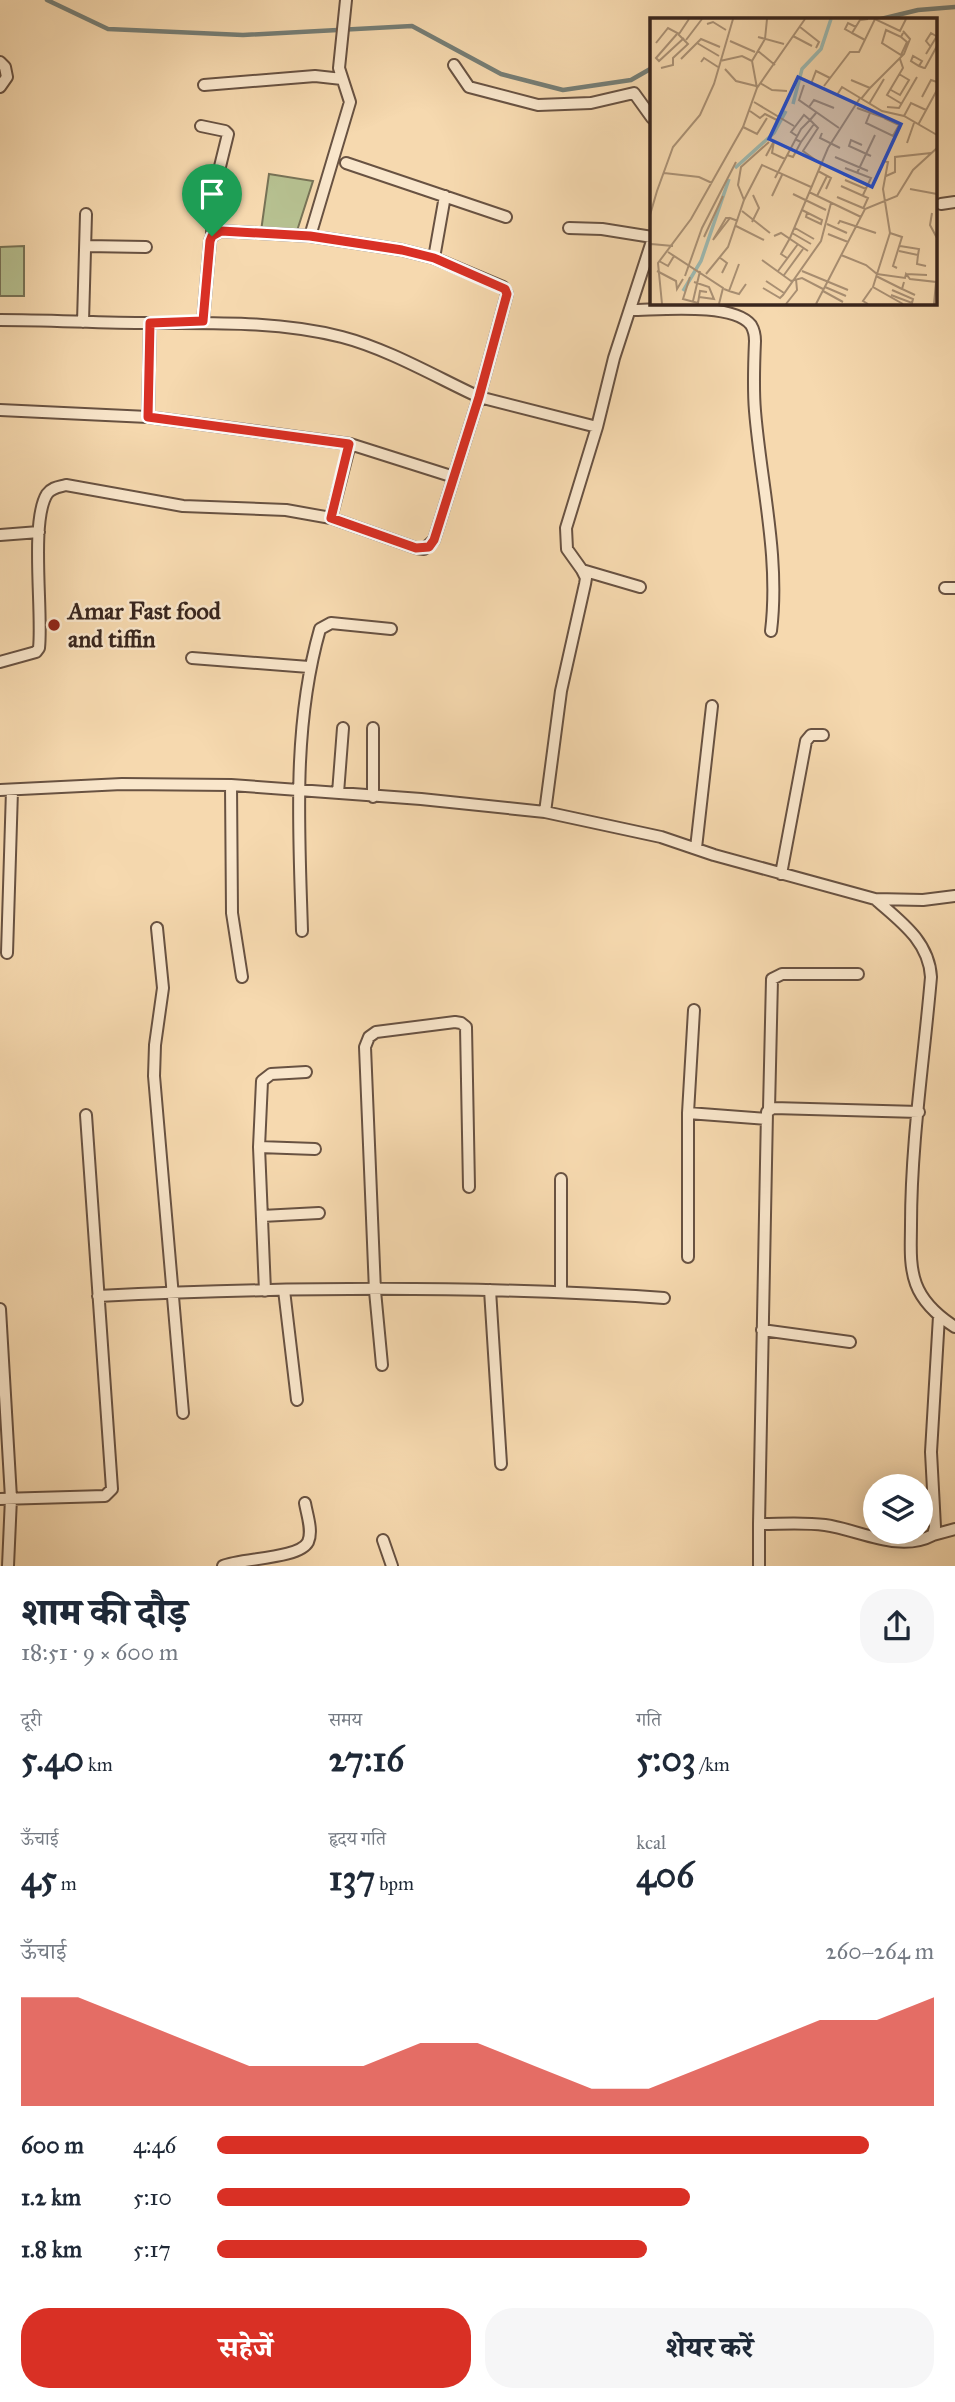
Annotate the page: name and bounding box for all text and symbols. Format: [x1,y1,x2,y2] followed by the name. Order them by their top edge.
[650,18,937,304] inset map
[182,164,242,236] pin
[193,175,231,213] icon: arrive
[66,596,222,654] place label: Amar Fast food and tiffin
[46,617,62,633] marker: Amar Fast food and tiffin
[863,1474,933,1544] map controls
[863,1474,933,1544] button: layers
[21,1589,187,1635] text: शाम की दौड़
[860,1589,934,1663] button: share
[21,1638,178,1666] text: 18:51 · 9 × 600 m
[21,1708,42,1731] text: दूरी
[329,1708,362,1731] text: समय
[636,1708,661,1731] text: गति
[21,1738,84,1781] text: 5.40
[329,1738,404,1781] text: 27:16
[636,1738,696,1781] text: 5:03
[84,1753,113,1776] text: km
[696,1753,730,1776] text: /km
[21,1827,58,1850] text: ऊँचाई
[329,1827,386,1850] text: हृदय गति
[636,1831,666,1854] text: kcal
[636,1854,694,1897] text: 406
[21,1857,57,1900] text: 45
[329,1857,375,1900] text: 137
[57,1872,77,1895] text: m
[375,1872,414,1895] text: bpm
[21,1937,66,1965] text: ऊँचाई
[825,1937,934,1965] text: 260–264 m
[21,2131,84,2159] text: 600 m
[133,2131,176,2159] text: 4:46
[21,2183,81,2211] text: 1.2 km
[133,2183,172,2211] text: 5:10
[21,2235,82,2263] text: 1.8 km
[133,2235,171,2263] text: 5:17
[21,2308,471,2388] button: सहेजें
[485,2308,934,2388] button: शेयर करें

